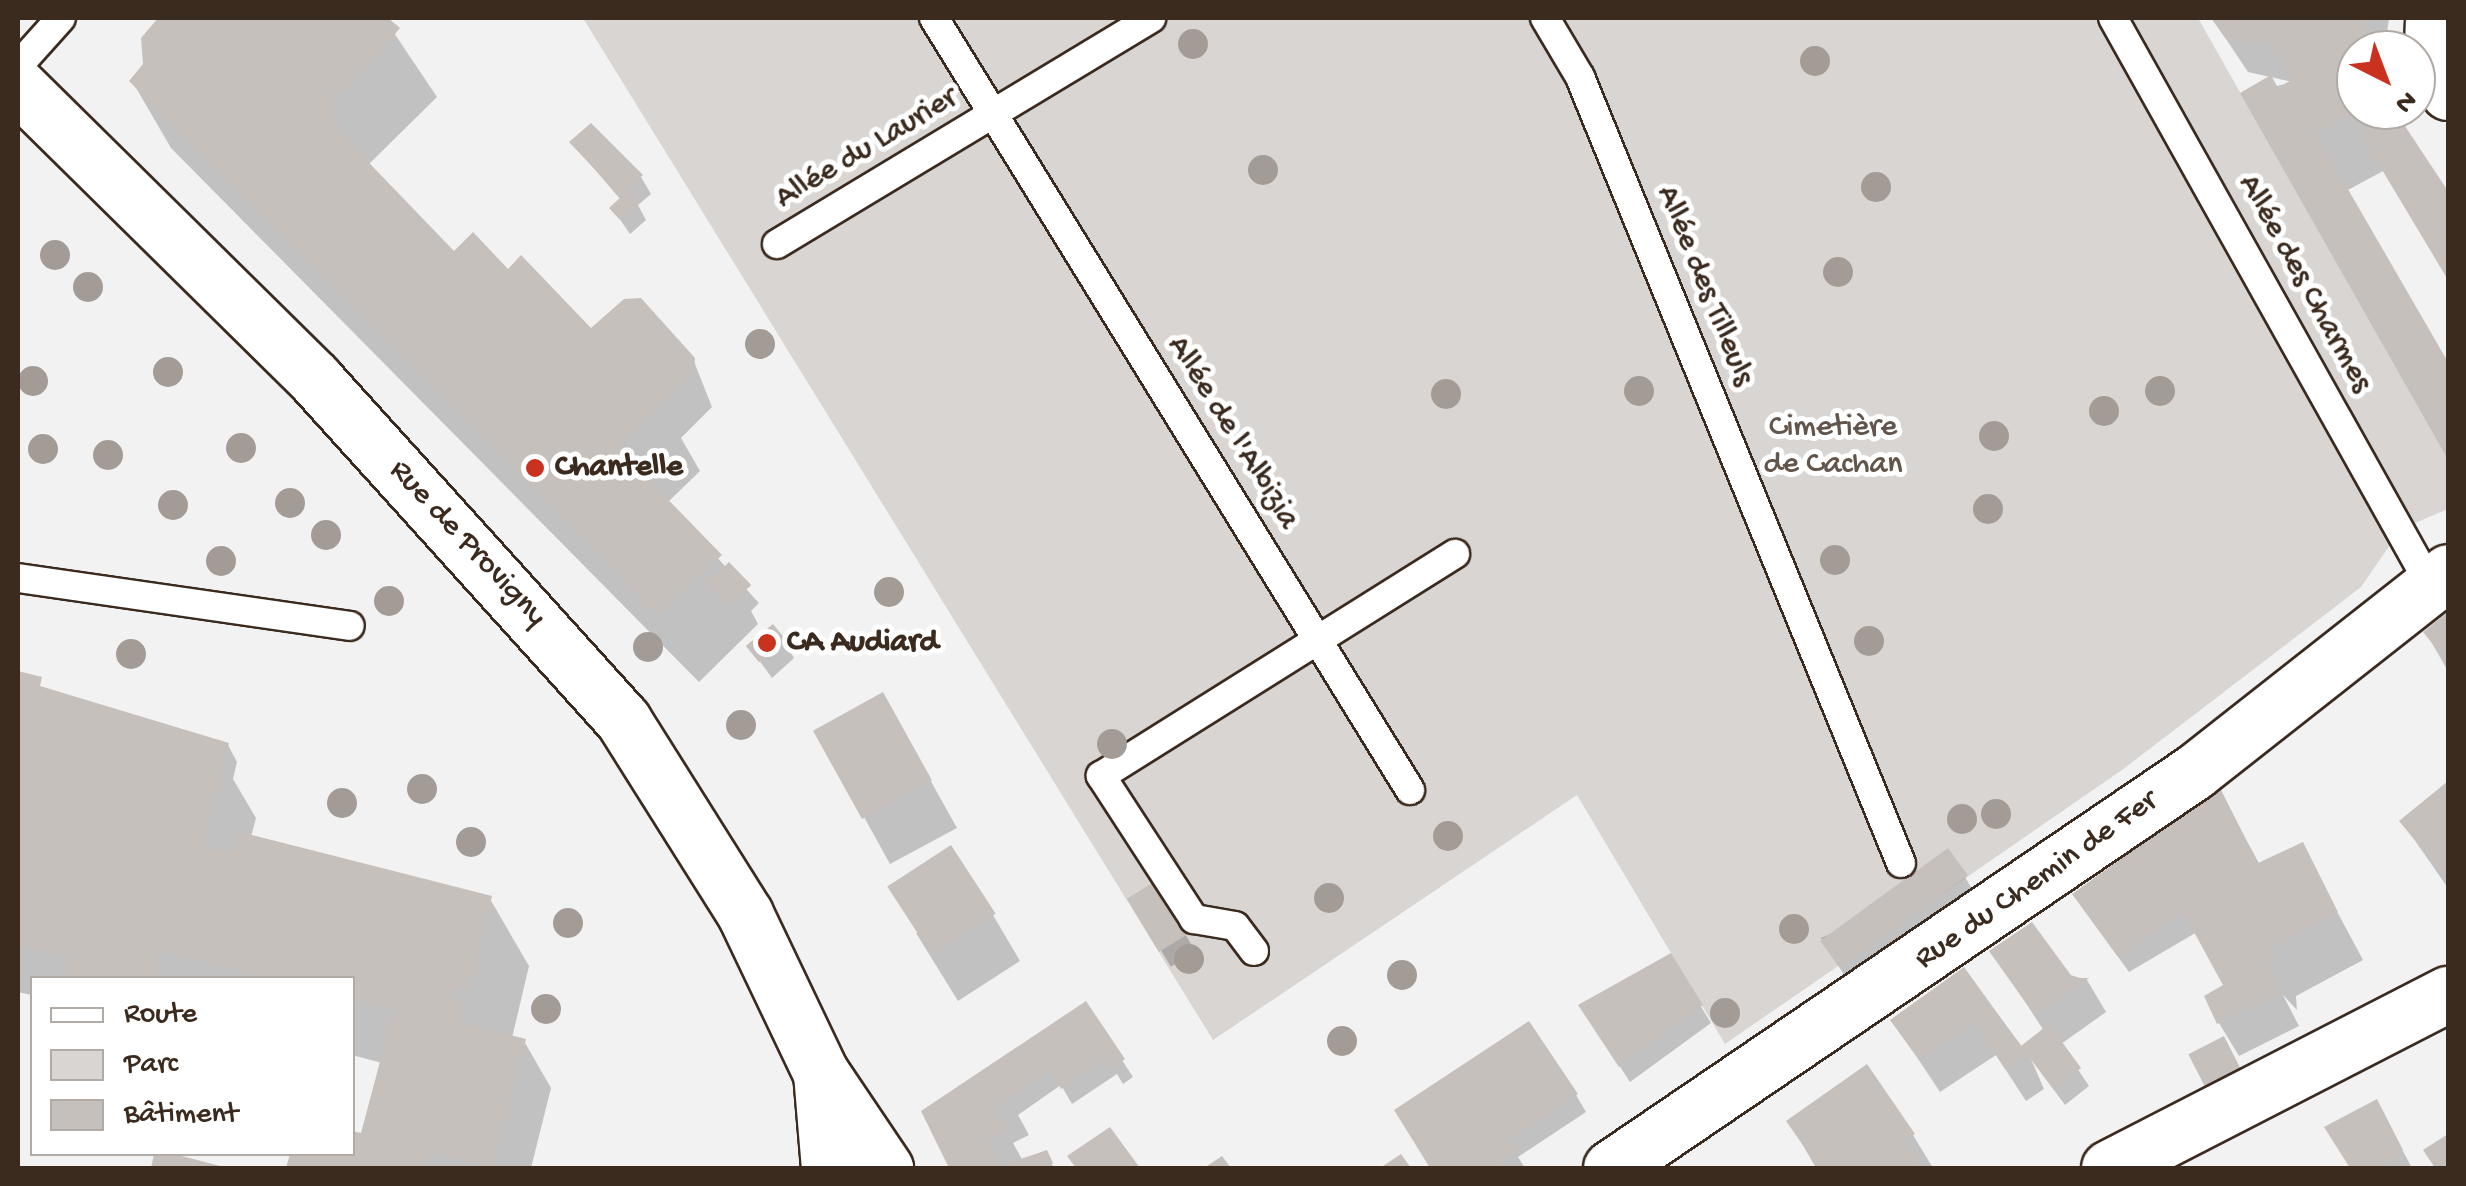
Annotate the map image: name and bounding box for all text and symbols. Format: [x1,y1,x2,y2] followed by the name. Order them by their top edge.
[2336,30,2436,130] north arrow
[769,80,965,218] street label: Allée du Laurier
[2387,83,2423,120] text: N
[2228,168,2380,400] street label: Allée des Charmes
[1647,181,1761,391] street label: Allée des Tilleuls
[1157,329,1307,537] street label: Allée de l'Albizia
[1764,410,1902,485] park label: Cimetière de Cachan
[555,449,683,487] place label: Chantelle
[380,452,554,636] street label: Rue de Provigny
[524,457,546,479] marker: Chantelle
[787,624,938,662] place label: CA Audiard
[756,632,778,654] marker: CA Audiard
[1908,783,2166,979] street label: Rue du Chemin de Fer
[30,976,355,1156] legend
[124,998,197,1033] text: Route
[124,1048,178,1083] text: Parc
[124,1098,238,1133] text: Bâtiment

